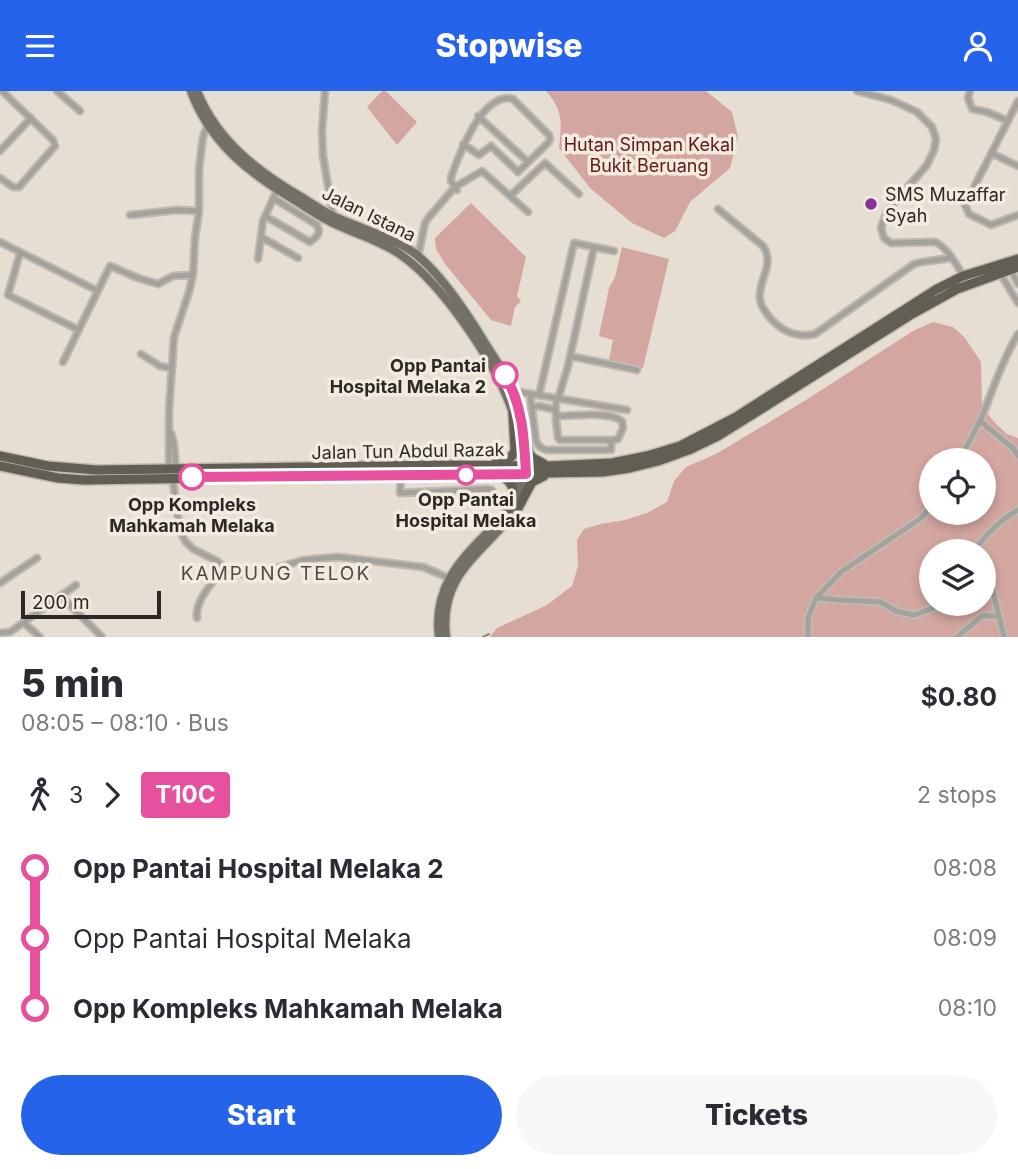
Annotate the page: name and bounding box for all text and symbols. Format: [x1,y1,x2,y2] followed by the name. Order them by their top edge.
[435,26,583,65] text: Stopwise
[21,27,59,65] icon: menu
[959,27,997,65] icon: person
[564,134,734,176] park label: Hutan Simpan Kekal Bukit Beruang
[319,182,419,246] street label: Jalan Istana
[885,184,1006,226] place label: SMS Muzaffar Syah
[863,196,879,212] marker: SMS Muzaffar Syah
[330,355,486,397] place label: Opp Pantai Hospital Melaka 2
[492,362,518,388] marker: Opp Pantai Hospital Melaka 2
[311,439,505,463] street label: Jalan Tun Abdul Razak
[919,448,996,616] map controls
[919,448,996,525] button: locate
[179,464,205,490] marker: Opp Kompleks Mahkamah Melaka
[456,465,476,485] marker: Opp Pantai Hospital Melaka
[396,489,536,531] place label: Opp Pantai Hospital Melaka
[109,494,275,536] place label: Opp Kompleks Mahkamah Melaka
[919,539,996,616] button: layers
[181,562,371,585] district label: KAMPUNG TELOK
[21,588,161,620] scale bar
[32,591,90,614] text: 200 m
[21,660,124,706] text: 5 min
[921,681,997,712] text: $0.80
[21,709,229,737] text: 08:05 – 08:10 · Bus
[21,776,59,814] icon: walk
[93,776,131,814] icon: forward
[155,780,216,809] text: T10C
[69,781,83,809] text: 3
[917,781,997,809] text: 2 stops
[73,853,444,884] text: Opp Pantai Hospital Melaka 2
[933,854,997,882] text: 08:08
[73,923,412,954] text: Opp Pantai Hospital Melaka
[933,924,997,952] text: 08:09
[73,993,503,1024] text: Opp Kompleks Mahkamah Melaka
[938,994,997,1022] text: 08:10
[21,1075,502,1155] button: Start
[516,1075,997,1155] button: Tickets

